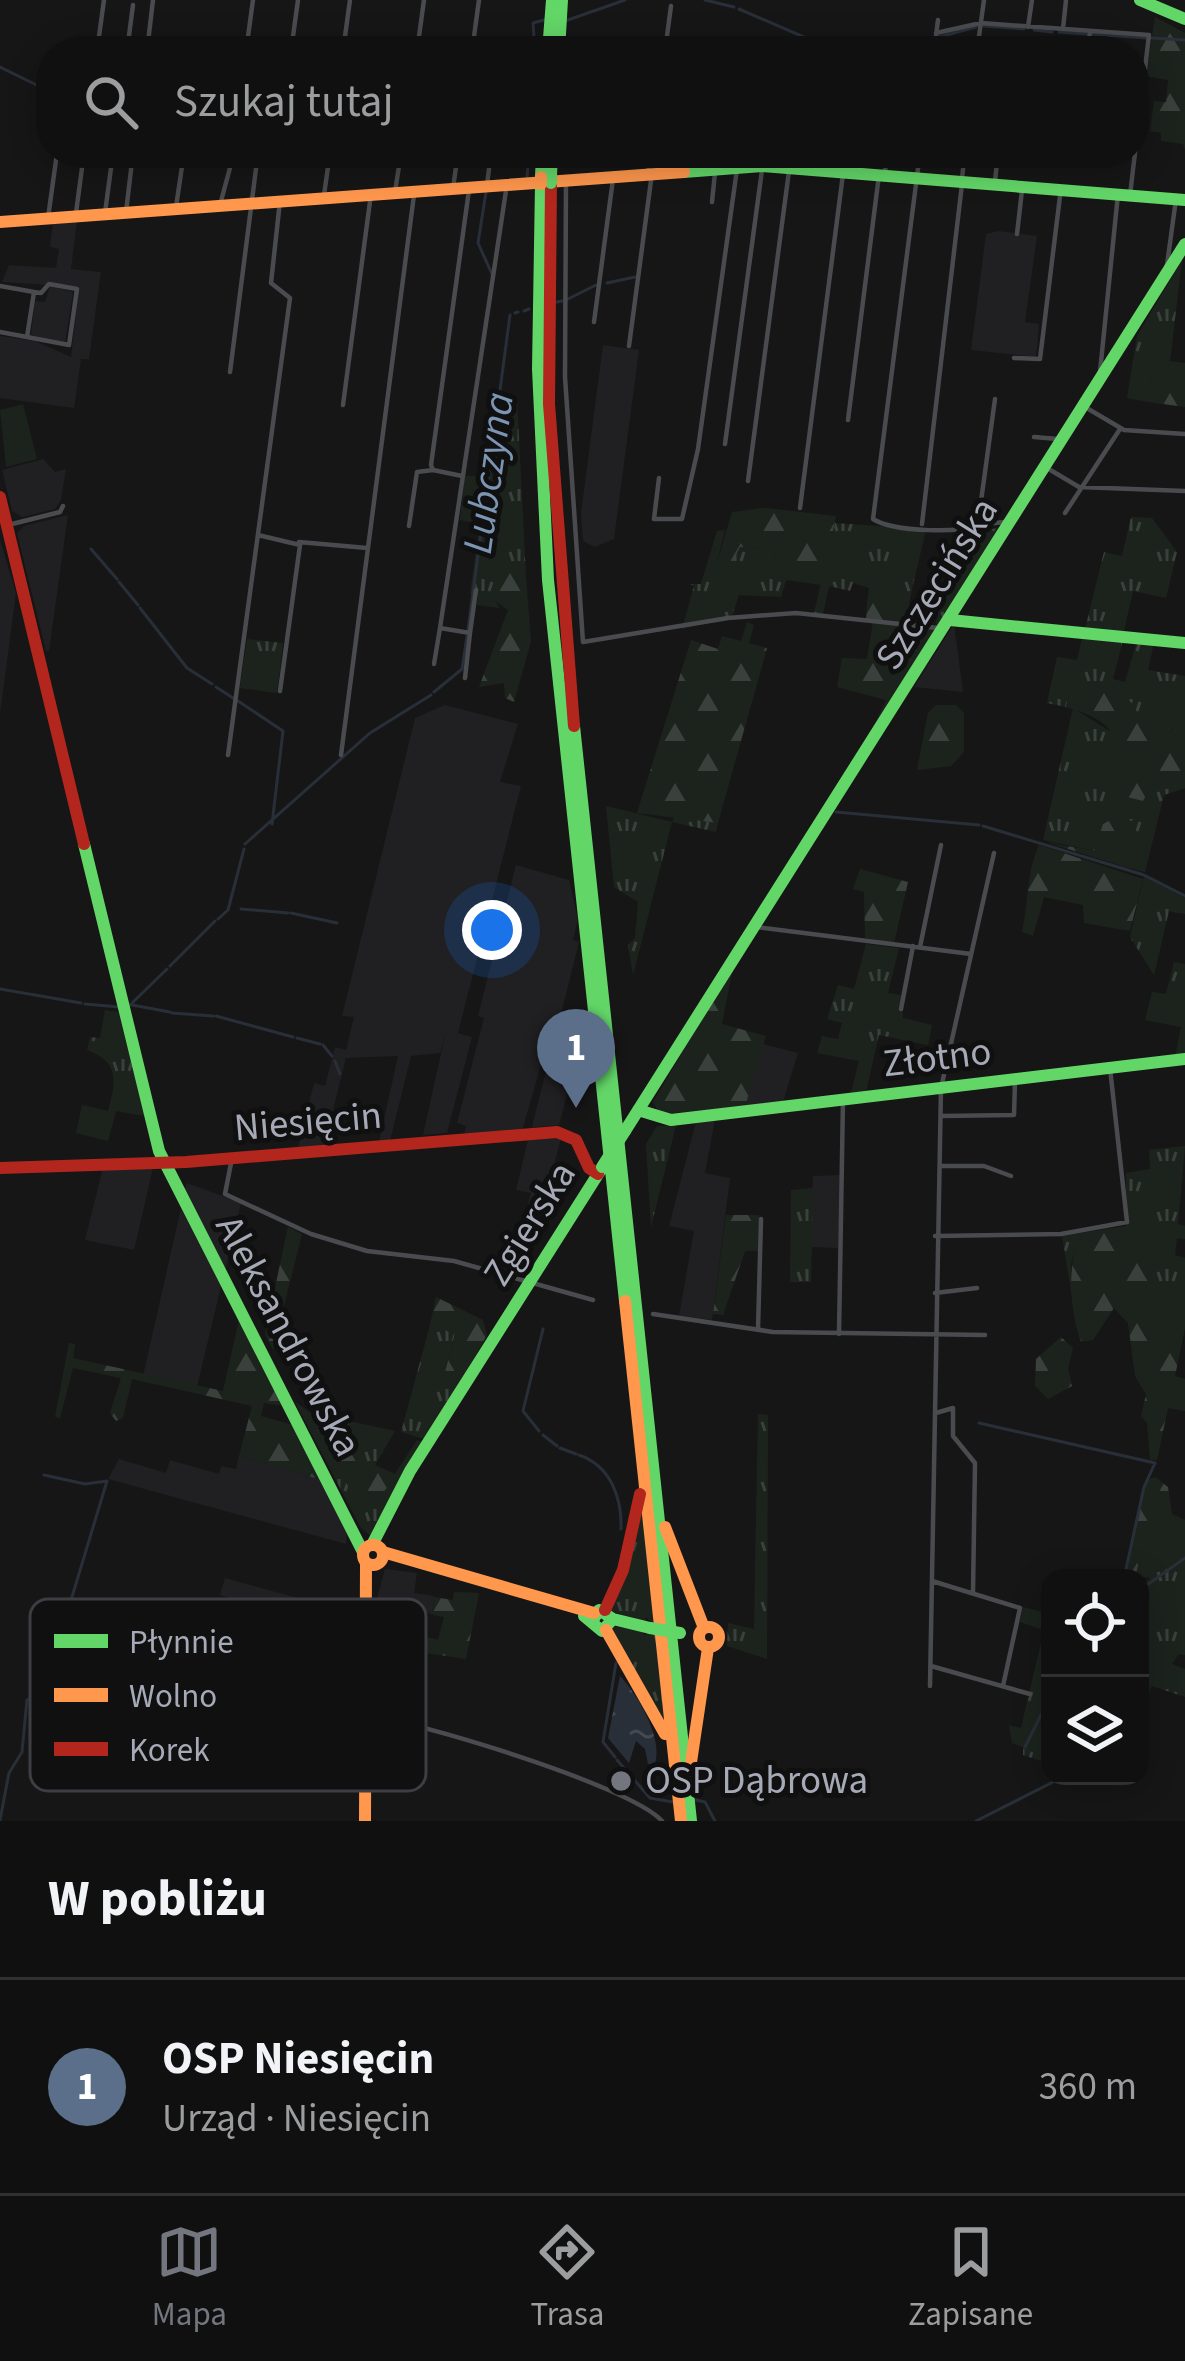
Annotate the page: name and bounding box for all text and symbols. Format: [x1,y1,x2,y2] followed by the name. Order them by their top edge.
[36,36,1149,168] search box
[78,69,144,135] icon: search
[174,70,394,134] text: Szukaj tutaj
[448,388,530,558] water label: Lubczyna
[862,487,1012,681] street label: Szczecińska
[462,900,522,960] your location
[537,1009,615,1108] pin: 1
[880,1024,994,1092] street label: Złotno
[232,1088,384,1156] street label: Niesięcin
[470,1151,590,1297] street label: Zgierska
[201,1205,375,1467] street label: Aleksandrowska
[1041,1569,1149,1785] map controls
[1041,1569,1149,1677] button: locate
[30,1599,426,1791] legend
[129,1619,234,1666] text: Płynnie
[129,1673,217,1720] text: Wolno
[1041,1677,1149,1785] button: layers
[129,1727,210,1774] text: Korek
[645,1753,868,1809] place label: OSP Dąbrowa
[608,1768,634,1794] marker: OSP Dąbrowa
[48,1863,267,1935] text: W pobliżu
[162,2027,434,2091] text: OSP Niesięcin
[77,2059,97,2115] text: 1
[1039,2059,1137,2115] text: 360 m
[162,2091,431,2147] text: Urząd · Niesięcin
[152,2219,227,2338] tab: Mapa
[530,2219,604,2338] tab: Trasa
[908,2219,1033,2338] tab: Zapisane

